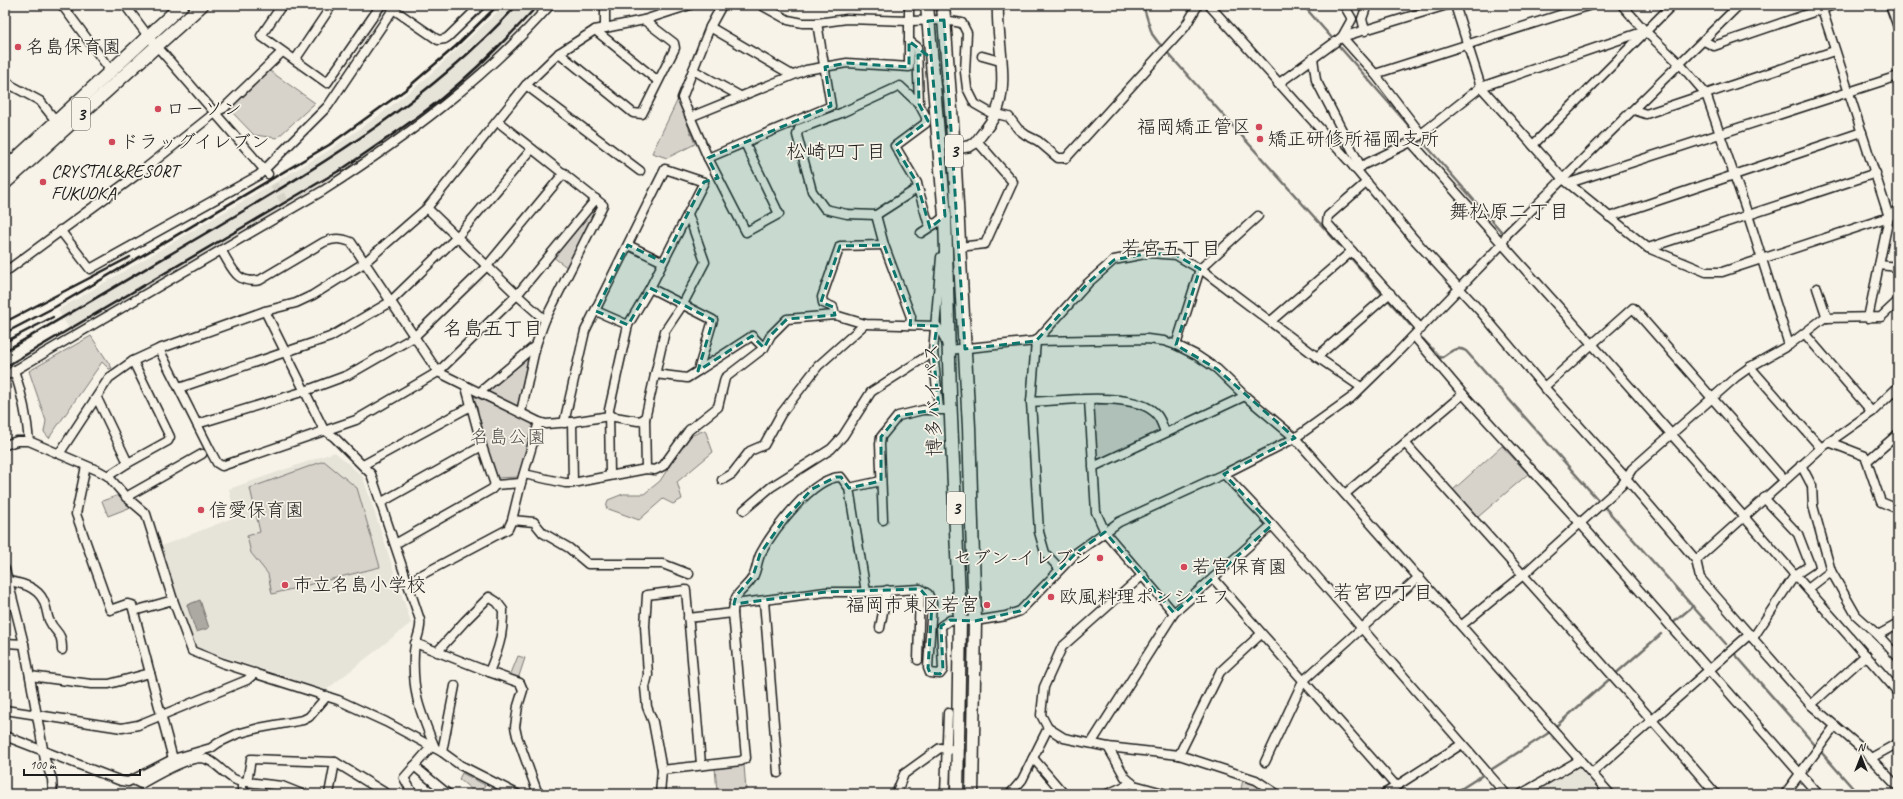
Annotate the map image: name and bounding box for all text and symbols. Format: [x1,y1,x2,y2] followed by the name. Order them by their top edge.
[26,35,121,59] place label: 名島保育園
[13,42,23,52] marker: 名島保育園
[166,97,242,121] place label: ローソン
[72,98,90,130] road number: 3
[153,104,163,114] marker: ローソン
[1137,115,1251,139] place label: 福岡矯正管区
[1254,122,1264,132] marker: 福岡矯正管区
[1268,127,1439,151] place label: 矯正研修所福岡支所
[120,130,270,154] place label: ドラッグイレブン
[1255,134,1265,144] marker: 矯正研修所福岡支所
[945,135,963,167] road number: 3
[107,137,117,147] marker: ドラッグイレブン
[786,139,886,164] district label: 松崎四丁目
[51,159,183,205] place label: CRYSTAL&RESORT FUKUOKA
[38,177,48,187] marker: CRYSTAL&RESORT FUKUOKA
[1449,199,1569,224] district label: 舞松原二丁目
[1121,236,1221,261] district label: 若宮五丁目
[443,316,543,341] district label: 名島五丁目
[919,343,947,457] street label: 博多バイパス
[470,425,546,449] park label: 名島公園
[947,492,965,524] road number: 3
[209,498,304,522] place label: 信愛保育園
[196,505,206,515] marker: 信愛保育園
[953,546,1092,570] place label: セブン-イレブン
[1095,553,1105,563] marker: セブン-イレブン
[1192,555,1287,579] place label: 若宮保育園
[1179,562,1189,572] marker: 若宮保育園
[293,573,426,597] place label: 市立名島小学校
[280,580,290,590] marker: 市立名島小学校
[1333,580,1433,605] district label: 若宮四丁目
[1059,585,1230,609] place label: 欧風料理ポンシェフ
[1046,592,1056,602] marker: 欧風料理ポンシェフ
[846,593,979,617] place label: 福岡市東区若宮
[982,600,992,610] marker: 福岡市東区若宮
[1841,737,1881,777] north arrow
[1858,740,1867,754] text: N
[24,751,140,777] scale bar
[30,757,57,773] text: 100 m

